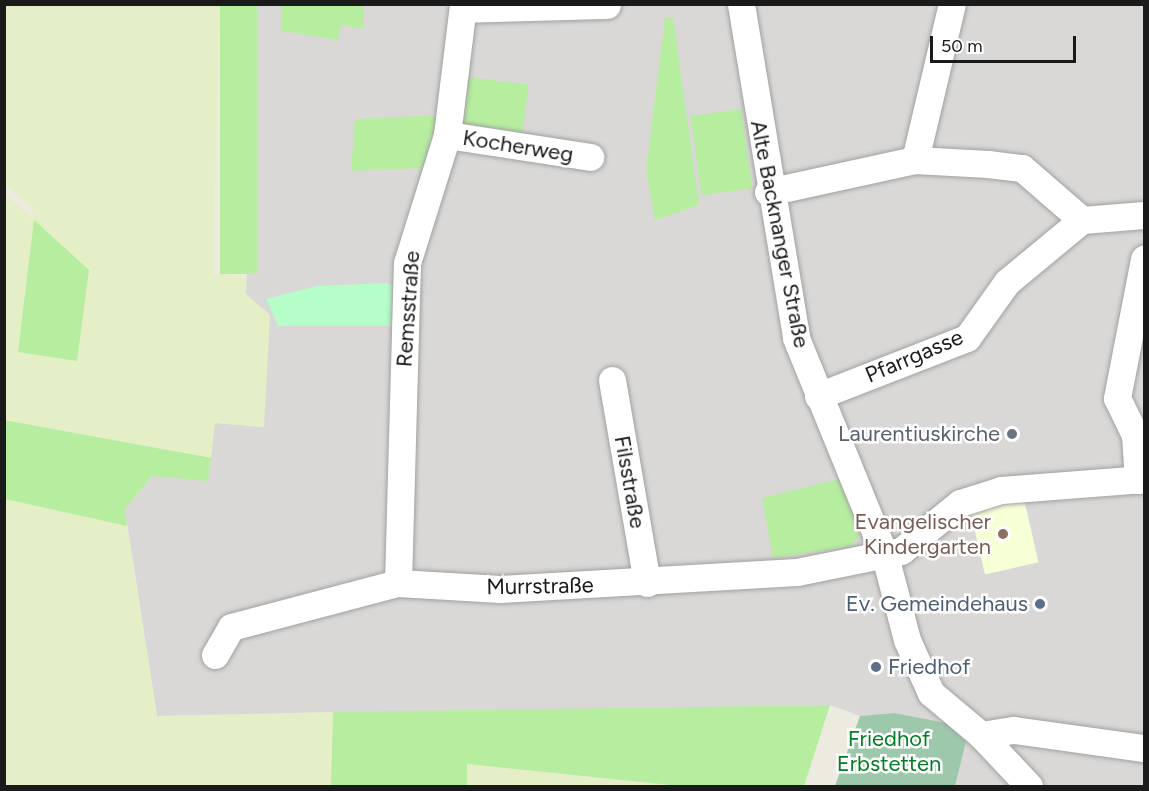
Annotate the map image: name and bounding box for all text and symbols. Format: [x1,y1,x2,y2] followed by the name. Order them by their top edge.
[933,24,1078,62] scale bar
[941,35,983,57] text: 50 m
[745,118,815,350] street label: Alte Backnanger Straße
[461,124,575,168] street label: Kocherweg
[391,250,425,368] street label: Remsstraße
[861,324,967,388] street label: Pfarrgasse
[838,421,1000,447] place label: Laurentiuskirche
[1005,427,1019,441] marker: Laurentiuskirche
[609,434,651,530] street label: Filsstraße
[855,508,991,560] place label: Evangelischer Kindergarten
[996,527,1010,541] marker: Evangelischer Kindergarten
[486,572,594,600] street label: Murrstraße
[846,591,1028,617] place label: Ev. Gemeindehaus
[1033,597,1047,611] marker: Ev. Gemeindehaus
[888,654,970,680] place label: Friedhof
[869,660,883,674] marker: Friedhof
[837,725,941,776] park label: Friedhof Erbstetten

